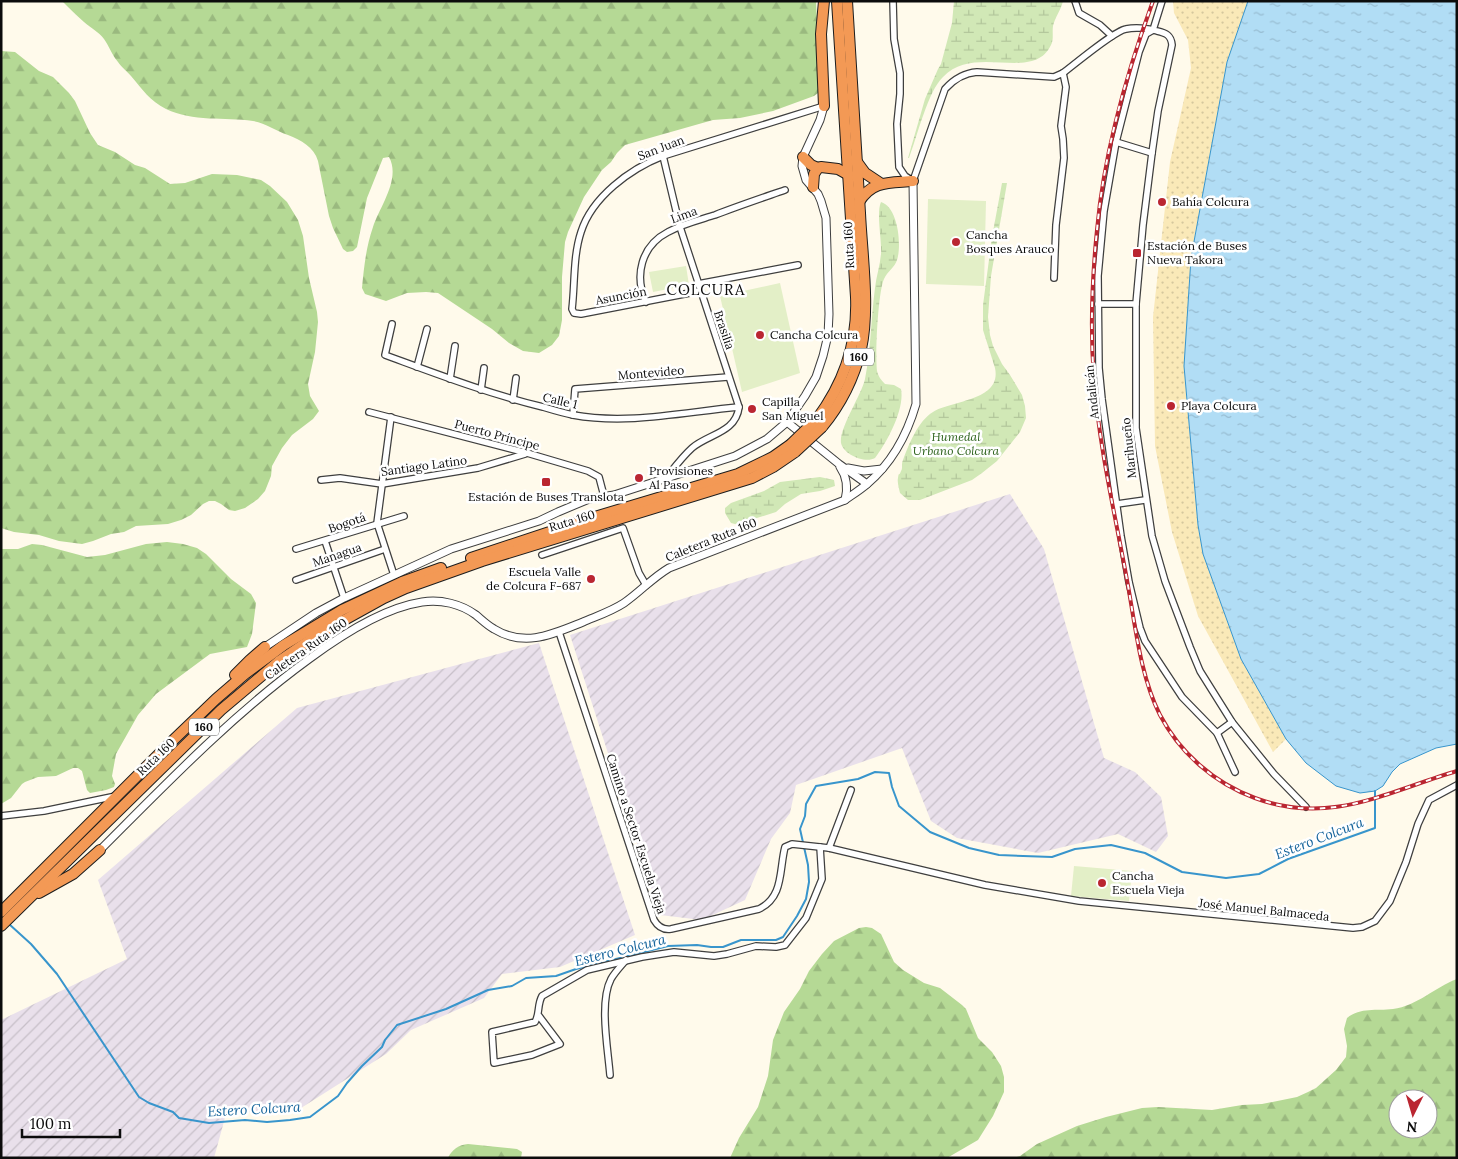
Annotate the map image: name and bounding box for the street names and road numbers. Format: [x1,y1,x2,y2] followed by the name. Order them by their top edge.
[635,132,686,163] street label: San Juan
[668,203,699,226] street label: Lima
[840,221,857,269] street label: Ruta 160
[593,283,648,308] street label: Asunción
[711,308,738,351] street label: Brasilia
[844,348,874,366] road number: 160
[617,362,685,383] street label: Montevideo
[1081,364,1102,421] street label: Andalicán
[541,389,579,412] street label: Calle 1
[453,416,542,453] street label: Puerto Príncipe
[1118,417,1139,479] street label: Marihueño
[380,452,468,479] street label: Santiago Latino
[547,506,597,535] street label: Ruta 160
[326,509,368,536] street label: Bogotá
[663,514,759,565] street label: Caletera Ruta 160
[310,539,363,570] street label: Managua
[262,615,350,683] street label: Caletera Ruta 160
[189,719,219,736] road number: 160
[133,735,178,779] street label: Ruta 160
[603,752,670,916] street label: Camino a Sector Escuela Vieja
[1197,895,1330,924] street label: José Manuel Balmaceda

